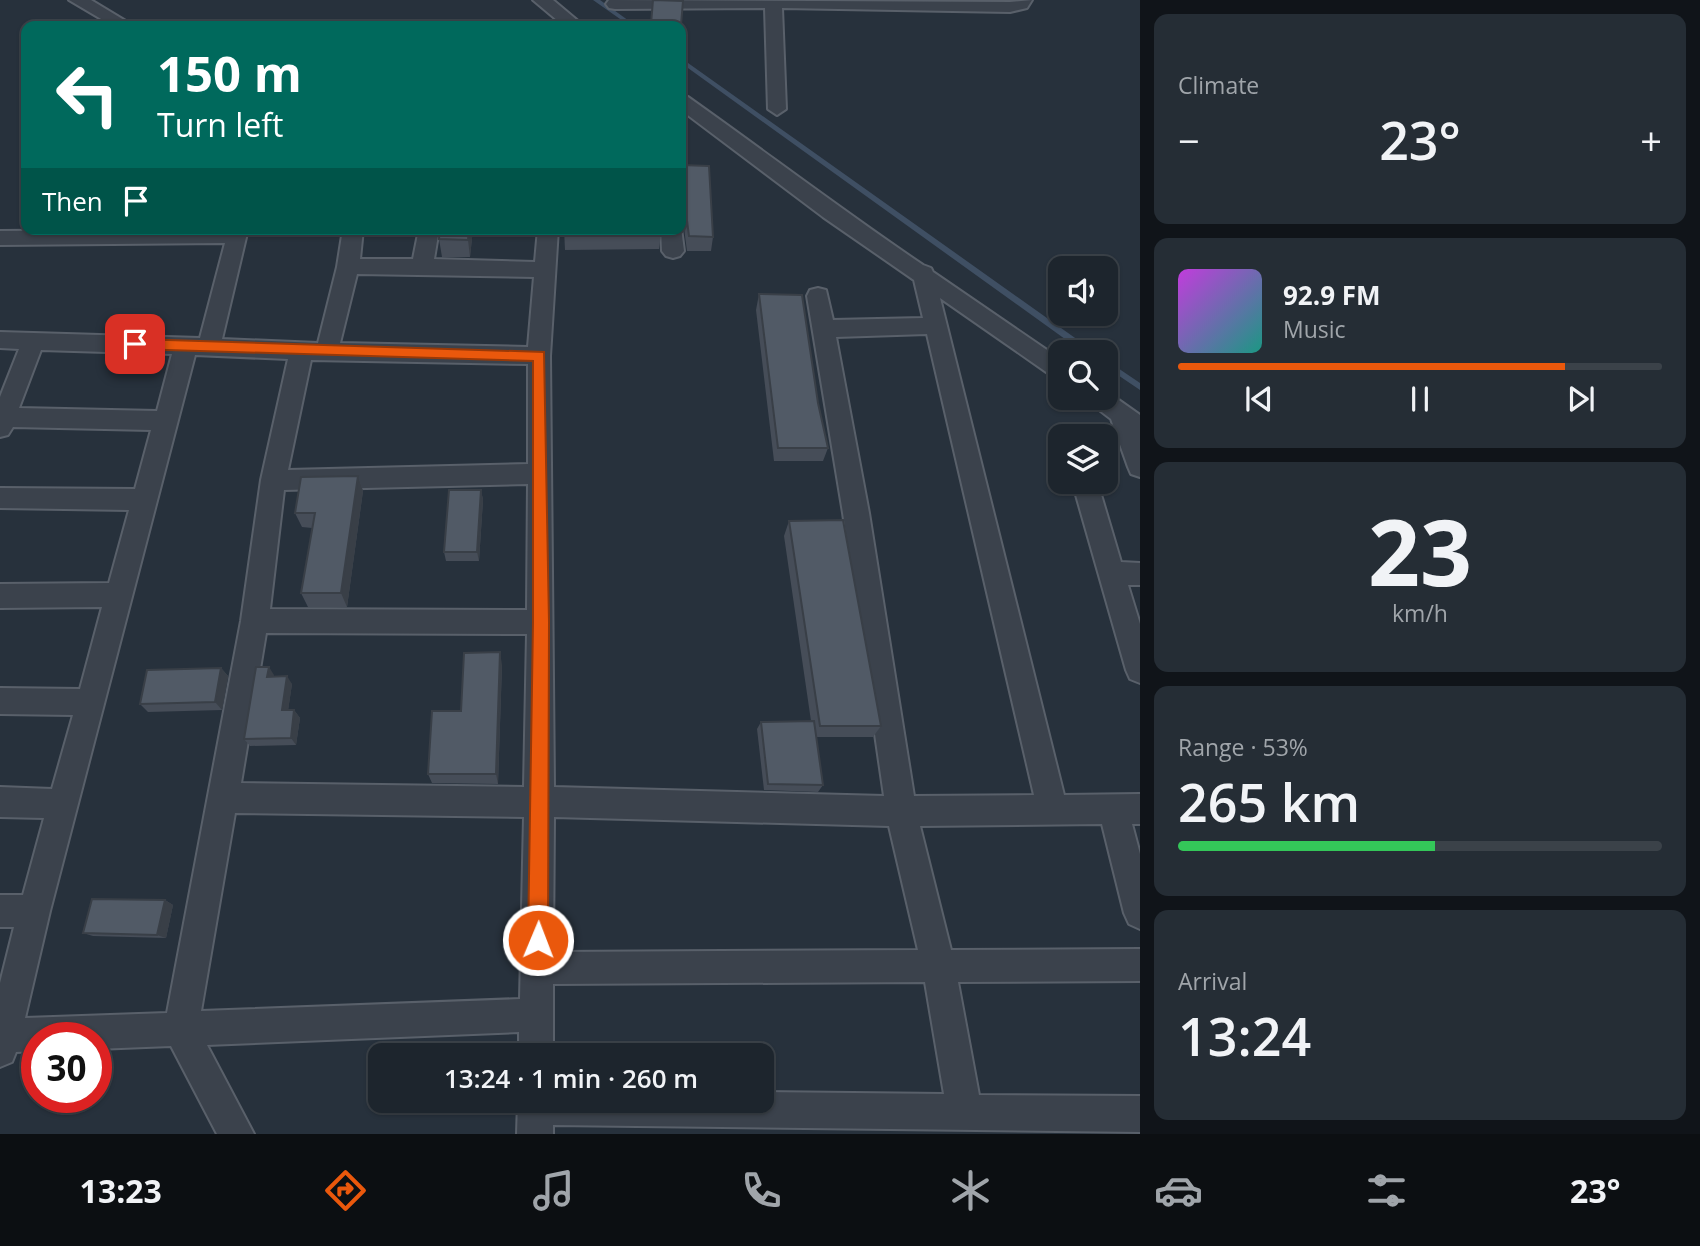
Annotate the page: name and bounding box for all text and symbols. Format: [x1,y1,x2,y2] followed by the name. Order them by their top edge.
[157,40,302,106] text: 150 m
[42,49,133,140] icon: left
[1178,69,1259,101] text: Climate
[157,103,283,146] text: Turn left
[1379,104,1461,175] text: 23°
[1178,114,1200,166] text: −
[1640,114,1662,166] text: +
[117,182,155,220] icon: arrive
[42,183,103,219] text: Then
[1048,256,1118,494] map controls
[1048,256,1118,326] button: sound
[1283,277,1381,313] text: 92.9 FM
[1283,313,1346,345] text: Music
[105,314,165,374] pin
[116,325,154,363] icon: arrive
[1048,340,1118,410] button: search
[1240,380,1278,418] icon: previous
[1401,380,1439,418] icon: pause
[1562,380,1600,418] icon: next
[1048,424,1118,494] button: layers
[1368,489,1472,613] text: 23
[1392,597,1448,629] text: km/h
[1178,731,1308,763] text: Range · 53%
[1178,766,1360,837] text: 265 km
[501,903,575,977] position arrow
[1178,965,1247,997] text: Arrival
[1178,1000,1311,1071] text: 13:24
[21,1022,112,1113] speed limit sign: 30
[444,1060,698,1096] text: 13:24 · 1 min · 260 m
[321,1166,370,1215] icon: directions
[529,1166,578,1215] icon: music
[737,1166,786,1215] icon: phone
[946,1166,995,1215] icon: climate
[1154,1166,1203,1215] icon: car
[1362,1166,1411,1215] icon: filters
[80,1169,162,1212] text: 13:23
[1570,1169,1620,1212] text: 23°

